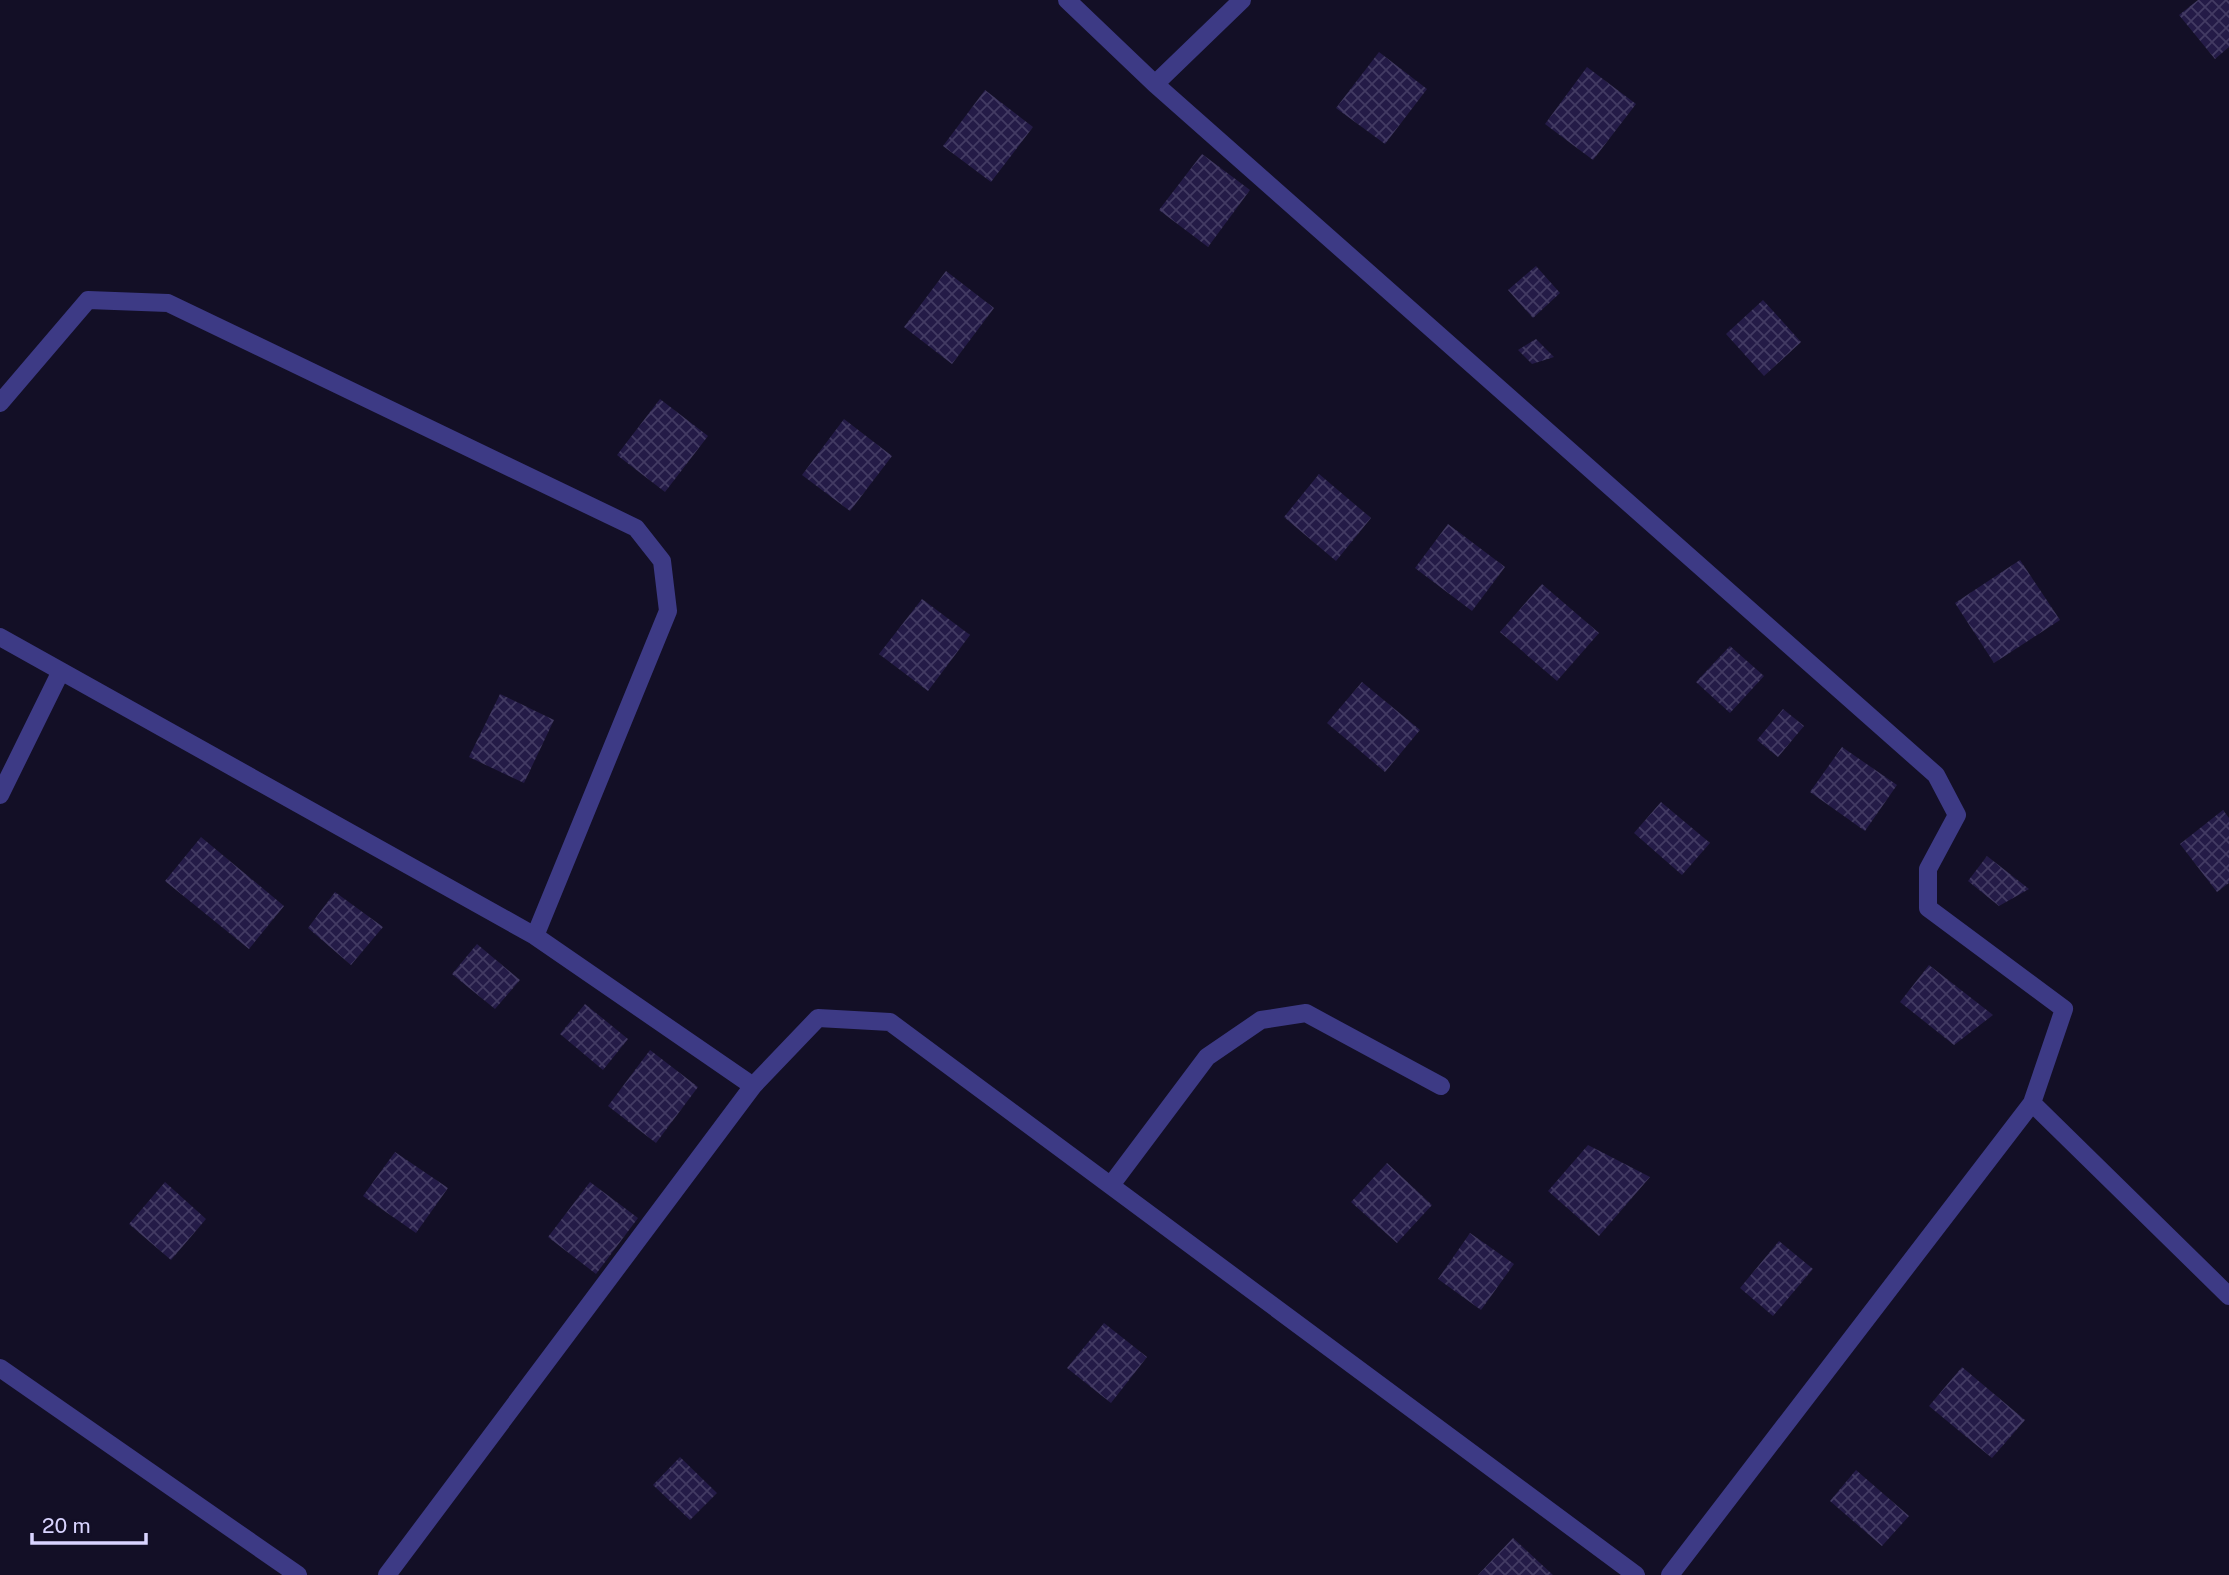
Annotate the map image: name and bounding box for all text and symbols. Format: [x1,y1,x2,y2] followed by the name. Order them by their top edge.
[32,1502,145,1546] scale bar
[42,1513,91,1538] text: 20 m

